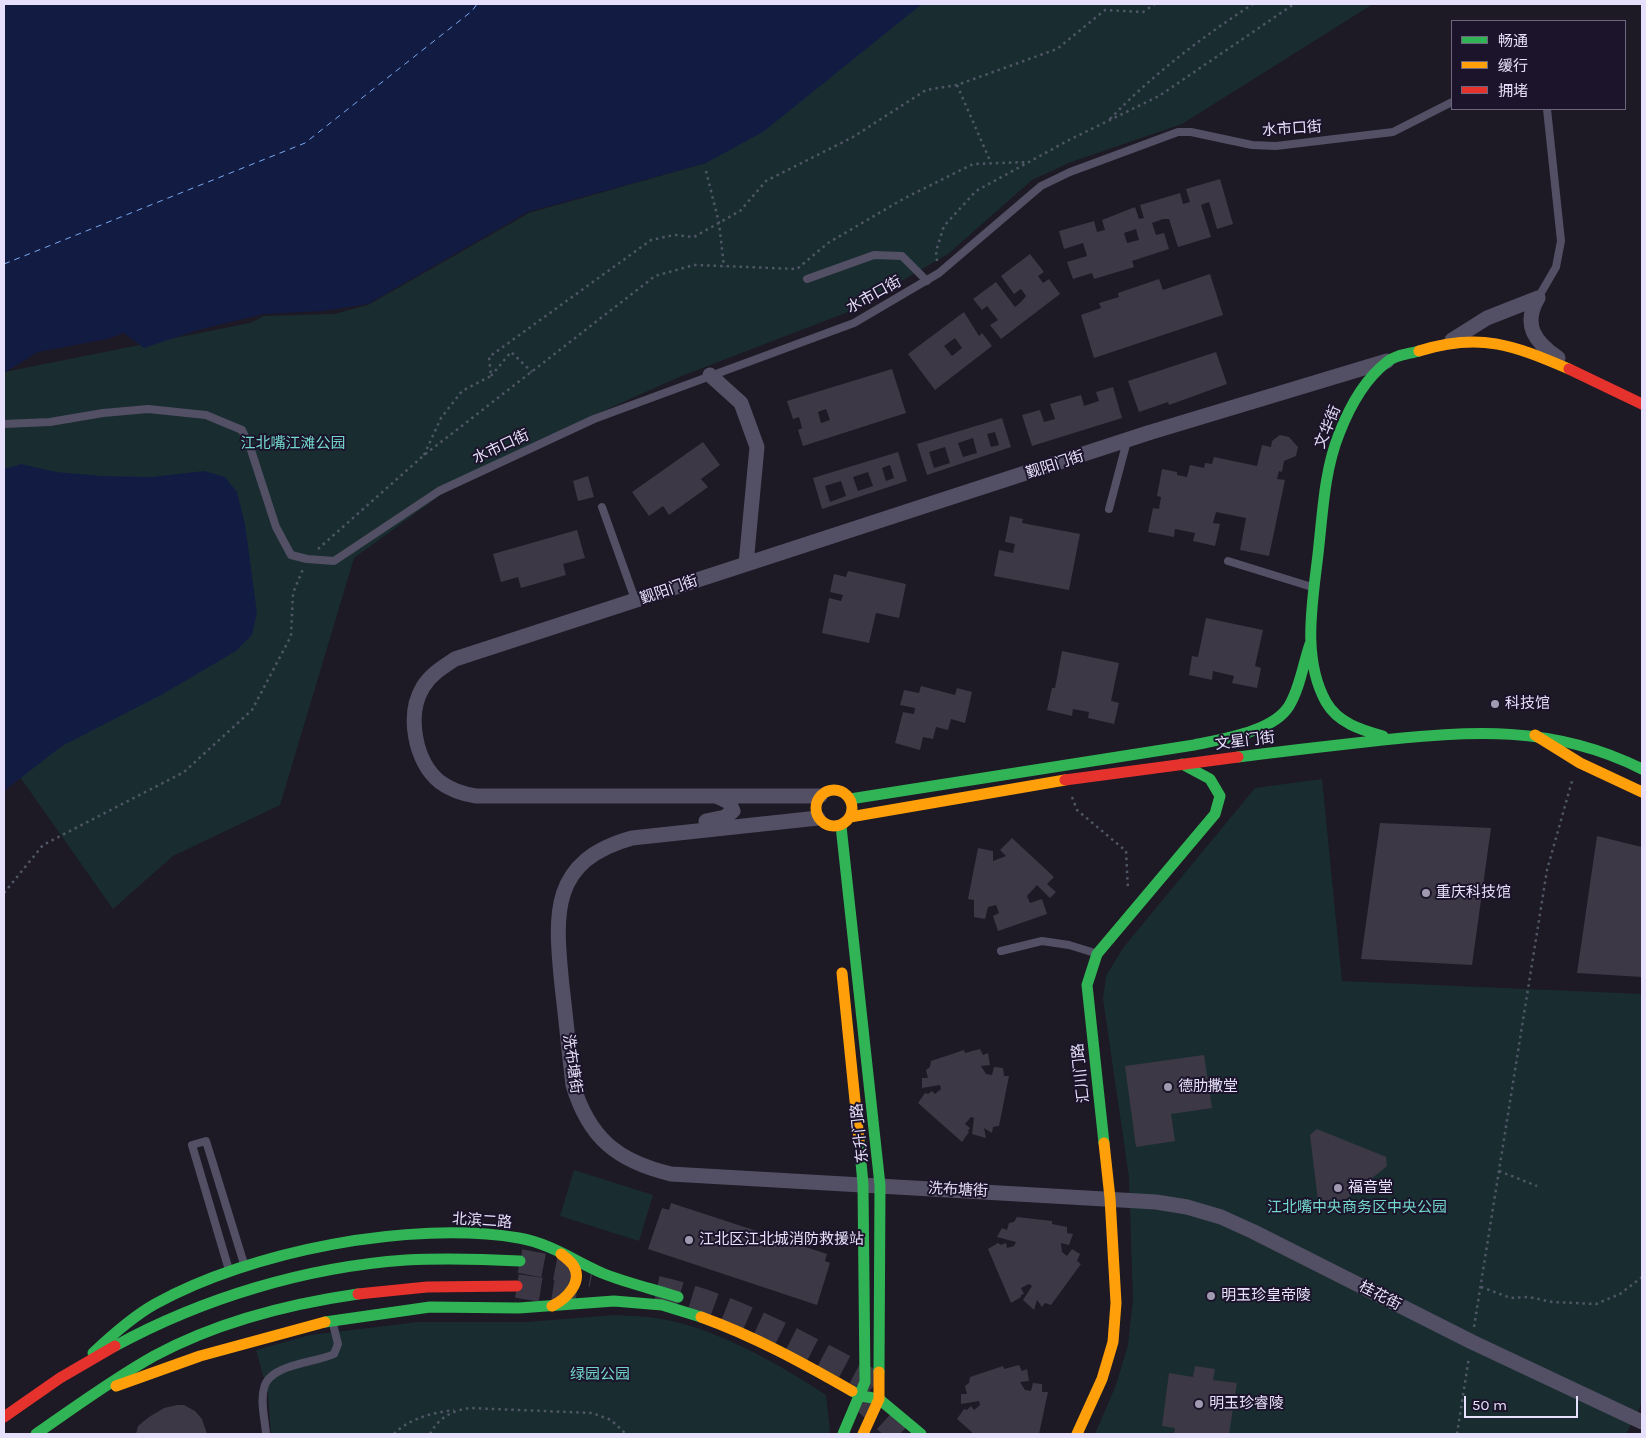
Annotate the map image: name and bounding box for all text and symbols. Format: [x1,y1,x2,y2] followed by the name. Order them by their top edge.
[1451,20,1626,110] legend
[1498,32,1528,50] text: 畅通
[1498,57,1528,75] text: 缓行
[1498,82,1528,100] text: 拥堵
[1261,118,1323,140] street label: 水市口街
[843,273,905,317] street label: 水市口街
[1311,403,1345,451] street label: 文华街
[470,426,532,468] street label: 水市口街
[241,435,345,453] park label: 江北嘴江滩公园
[1024,447,1086,483] street label: 觐阳门街
[638,572,700,608] street label: 觐阳门街
[1505,695,1550,713] place label: 科技馆
[1489,698,1501,710] marker: 科技馆
[1214,728,1276,754] street label: 文星门街
[1436,884,1511,902] place label: 重庆科技馆
[1420,887,1432,899] marker: 重庆科技馆
[559,1033,585,1095] street label: 洗布塘街
[1069,1042,1093,1104] street label: 汇川门路
[1178,1078,1238,1096] place label: 德肋撒堂
[1162,1081,1174,1093] marker: 德肋撒堂
[848,1102,872,1164] street label: 东升门路
[928,1179,988,1201] street label: 洗布塘街
[1348,1179,1393,1197] place label: 福音堂
[1332,1182,1344,1194] marker: 福音堂
[1267,1199,1447,1217] park label: 江北嘴中央商务区中央公园
[451,1210,513,1232] street label: 北滨二路
[699,1231,864,1249] place label: 江北区江北城消防救援站
[683,1234,695,1246] marker: 江北区江北城消防救援站
[1356,1278,1404,1314] street label: 桂花街
[1221,1287,1311,1305] place label: 明玉珍皇帝陵
[1205,1290,1217,1302] marker: 明玉珍皇帝陵
[570,1366,630,1384] park label: 绿园公园
[1466,1386,1580,1418] scale bar
[1209,1395,1284,1413] place label: 明玉珍睿陵
[1472,1396,1507,1414] text: 50 m
[1193,1398,1205,1410] marker: 明玉珍睿陵

